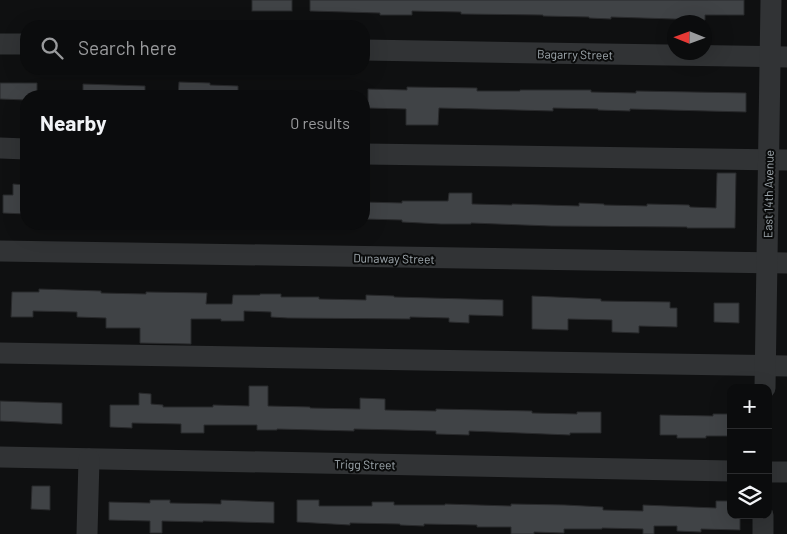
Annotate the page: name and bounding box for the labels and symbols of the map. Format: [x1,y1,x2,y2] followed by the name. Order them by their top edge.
[667,15,712,60] north arrow
[537,46,613,62] street label: Bagarry Street
[760,150,776,238] street label: East 14th Avenue
[353,250,435,266] street label: Dunaway Street
[334,456,396,472] street label: Trigg Street

